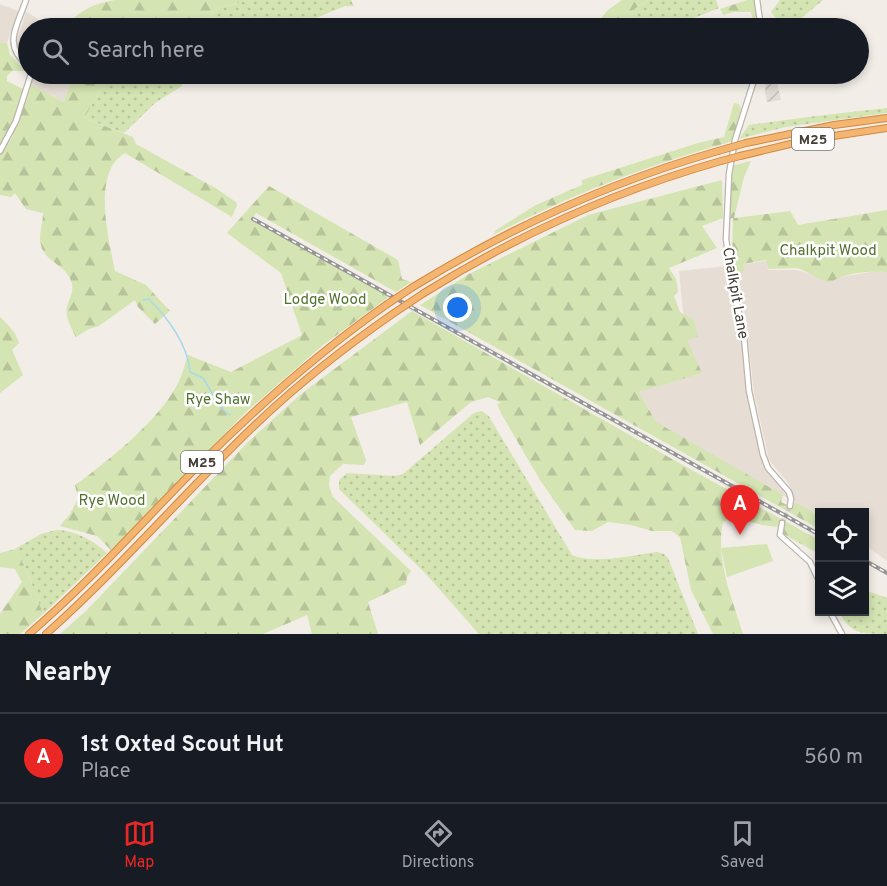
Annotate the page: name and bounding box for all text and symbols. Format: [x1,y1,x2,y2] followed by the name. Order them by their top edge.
[18,18,869,84] search box
[39,35,72,68] icon: search
[87,38,205,65] text: Search here
[792,128,834,150] road number: M25
[779,242,877,261] park label: Chalkpit Wood
[717,246,752,341] street label: Chalkpit Lane
[283,291,367,310] park label: Lodge Wood
[443,293,472,322] your location
[185,391,251,410] park label: Rye Shaw
[181,451,223,473] road number: M25
[720,486,760,535] pin: A
[79,492,145,511] park label: Rye Wood
[815,508,869,616] map controls
[815,508,869,562] button: locate
[815,562,869,616] button: layers
[24,657,112,690] text: Nearby
[81,732,284,759] text: 1st Oxted Scout Hut
[36,745,51,771] text: A
[804,745,863,771] text: 560 m
[81,759,131,785] text: Place
[123,817,156,873] tab: Map
[402,817,474,873] tab: Directions
[720,817,764,873] tab: Saved

